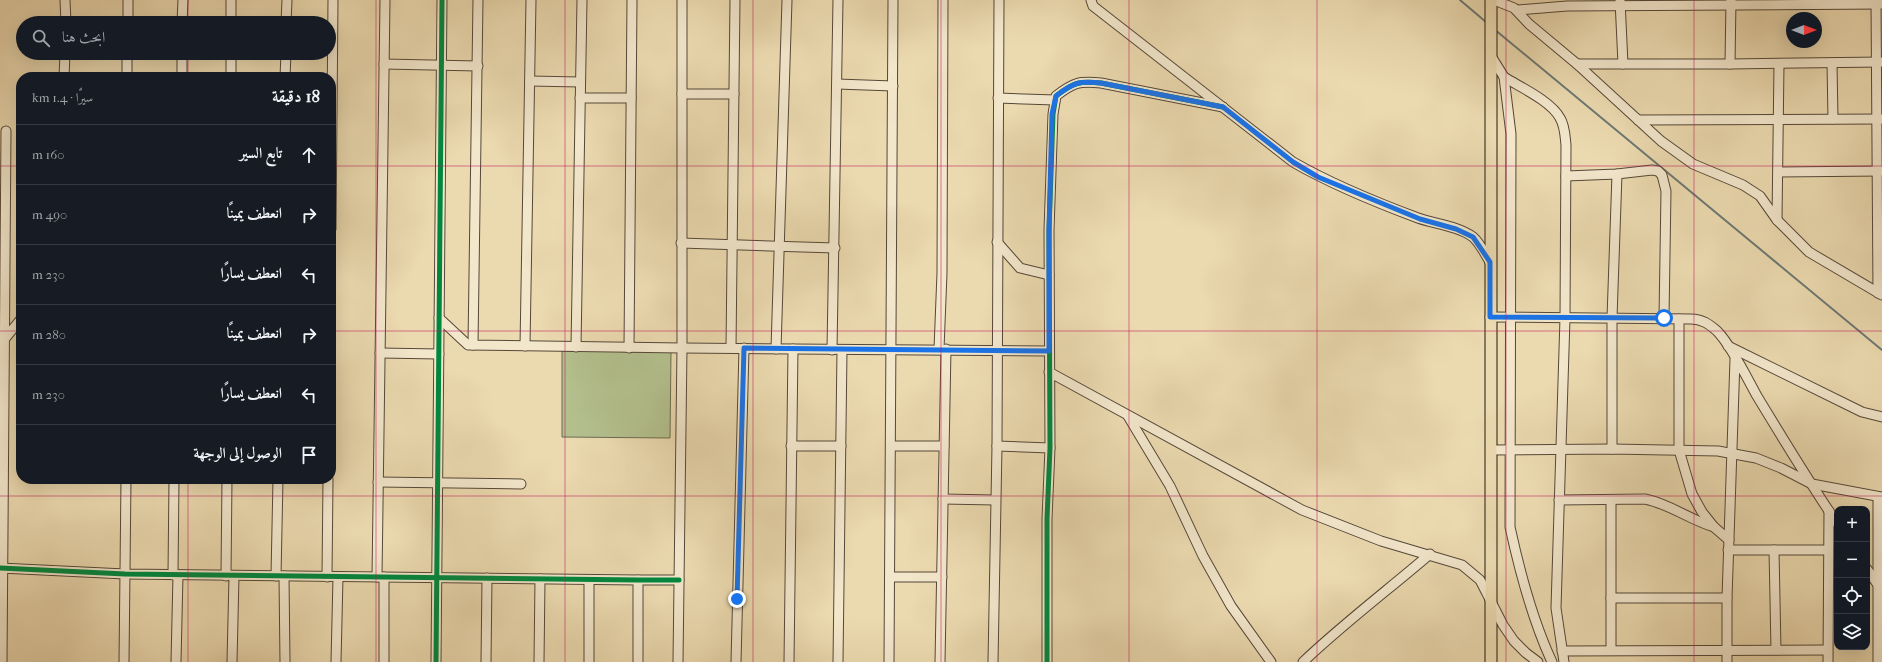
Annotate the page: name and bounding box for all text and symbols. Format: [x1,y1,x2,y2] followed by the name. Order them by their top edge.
[1786,12,1822,48] north arrow
[16,16,336,60] search box
[30,27,52,49] icon: search
[62,28,105,46] text: ابحث هنا
[272,86,320,106] text: 18 دقيقة
[32,90,93,105] text: سيرًا · 1.4 km
[240,144,282,162] text: تابع السير
[298,144,320,166] icon: ahead
[32,147,64,162] text: 160 m
[227,204,282,222] text: انعطف يمينًا
[298,204,320,226] icon: right
[32,207,67,222] text: 490 m
[221,264,282,282] text: انعطف يسارًا
[298,264,320,286] icon: left
[32,267,65,282] text: 230 m
[1655,309,1673,327] route start
[227,324,282,342] text: انعطف يمينًا
[298,324,320,346] icon: right
[32,327,66,342] text: 280 m
[221,384,282,402] text: انعطف يسارًا
[298,384,320,406] icon: left
[32,387,65,402] text: 230 m
[193,444,282,462] text: الوصول إلى الوجهة
[298,444,320,466] icon: arrive
[1834,506,1870,650] map controls
[1834,506,1870,542] button: +
[1834,542,1870,578] button: −
[1834,578,1870,614] button: locate
[728,590,746,608] route end
[1834,614,1870,650] button: layers

